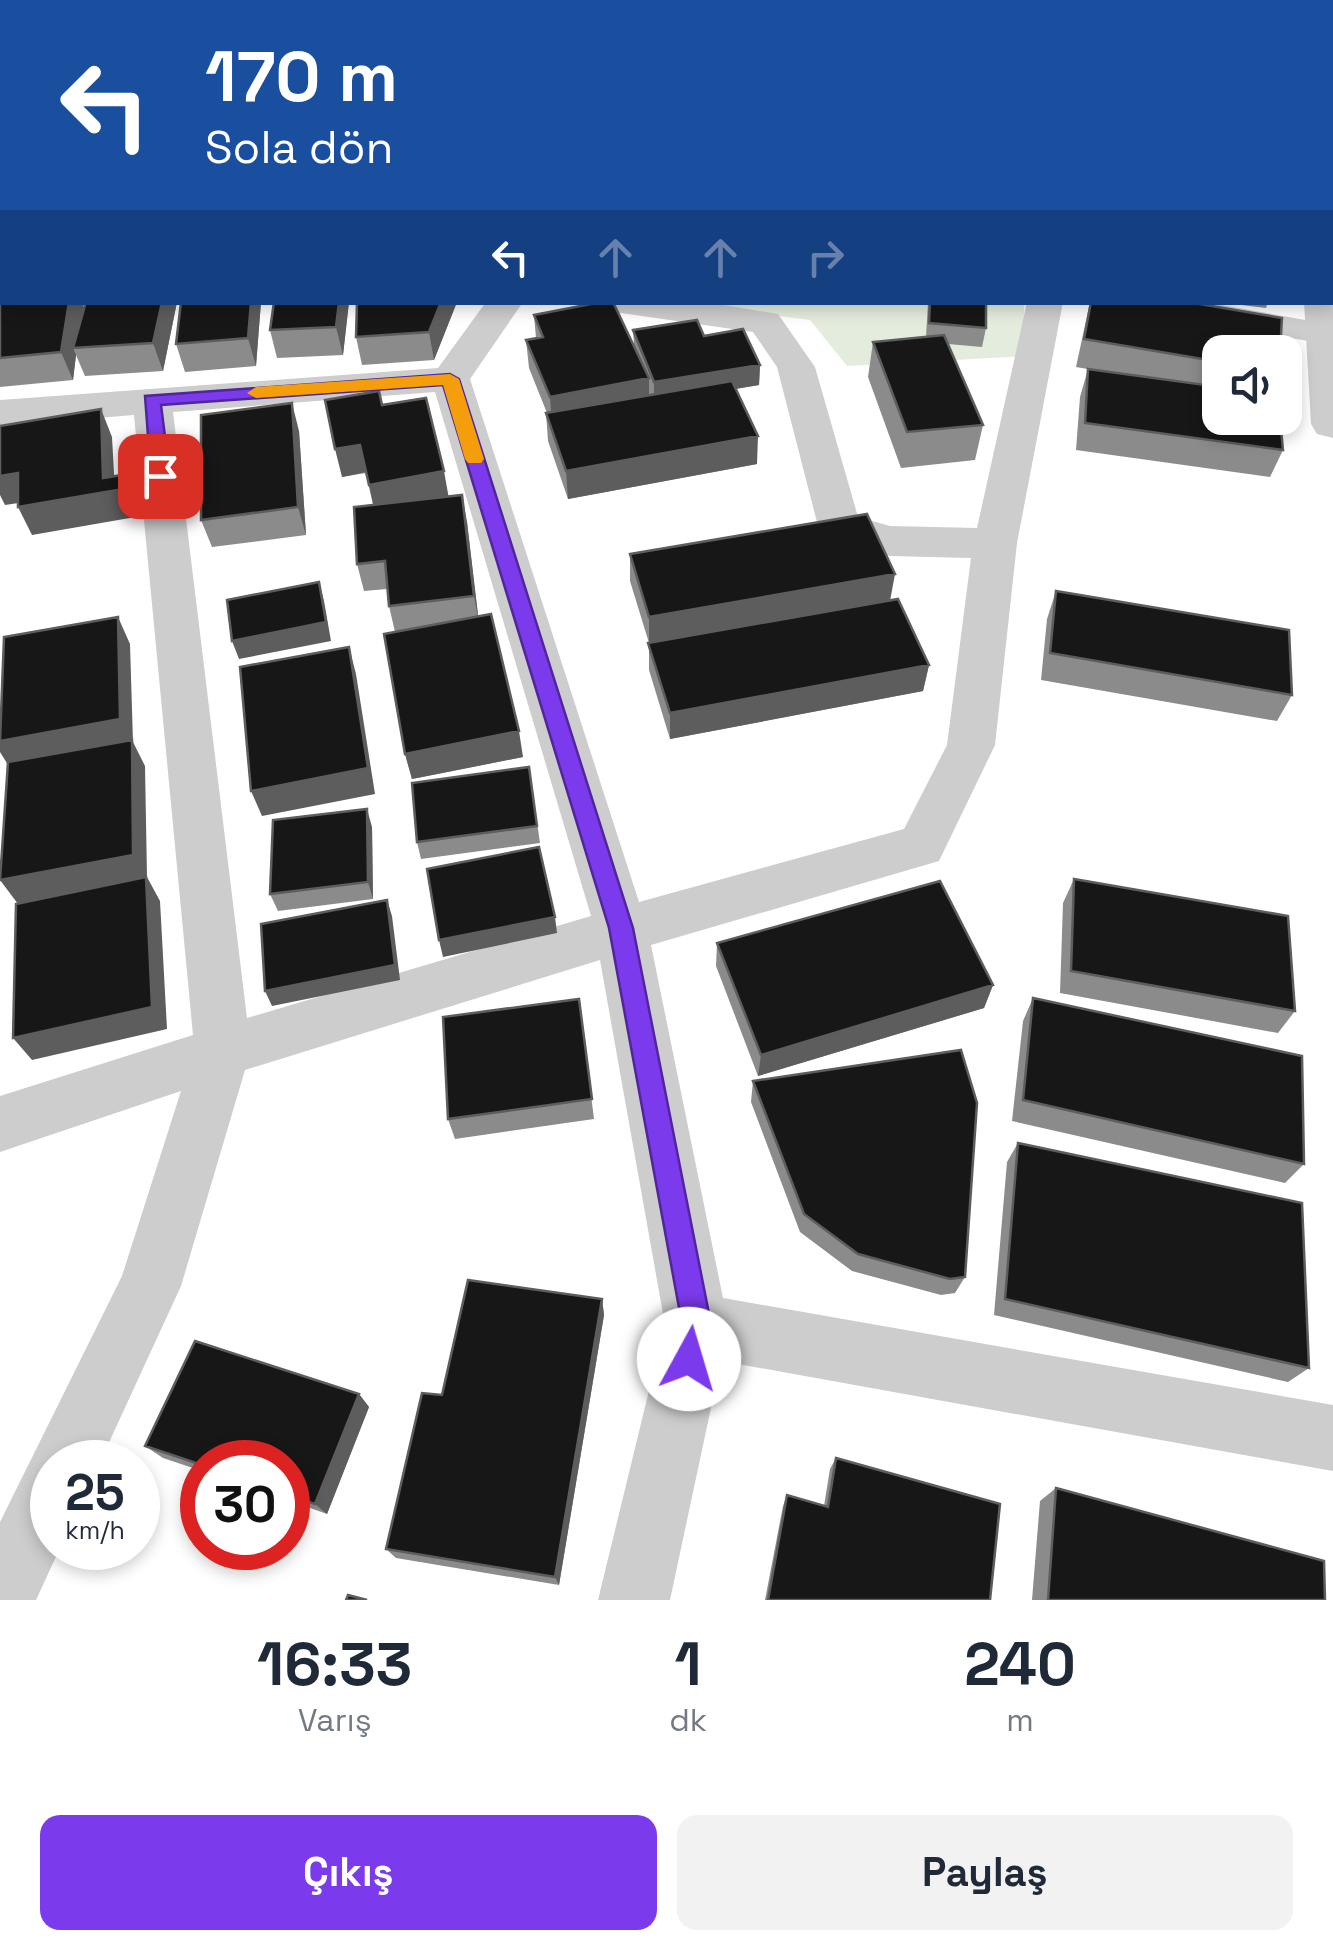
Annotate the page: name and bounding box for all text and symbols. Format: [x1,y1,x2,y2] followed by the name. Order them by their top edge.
[205,32,398,121] text: 170 m
[40,40,170,170] icon: left
[205,119,393,176] text: Sola dön
[483,230,538,285] icon: left
[588,230,643,285] icon: ahead
[693,230,748,285] icon: ahead
[798,230,853,285] icon: right
[1202,335,1302,435] map controls
[1202,335,1302,435] button: sound
[118,434,203,519] pin
[133,449,188,504] icon: arrive
[637,1307,741,1411] position arrow
[180,1440,310,1570] speed limit sign: 30
[65,1461,125,1525] text: 25
[65,1514,125,1546] text: km/h
[257,1626,412,1703] text: 16:33
[675,1626,702,1703] text: 1
[964,1626,1076,1703] text: 240
[298,1700,372,1740] text: Varış
[669,1700,707,1740] text: dk
[1006,1700,1034,1740] text: m
[40,1815,657,1930] button: Çıkış
[677,1815,1293,1930] button: Paylaş

